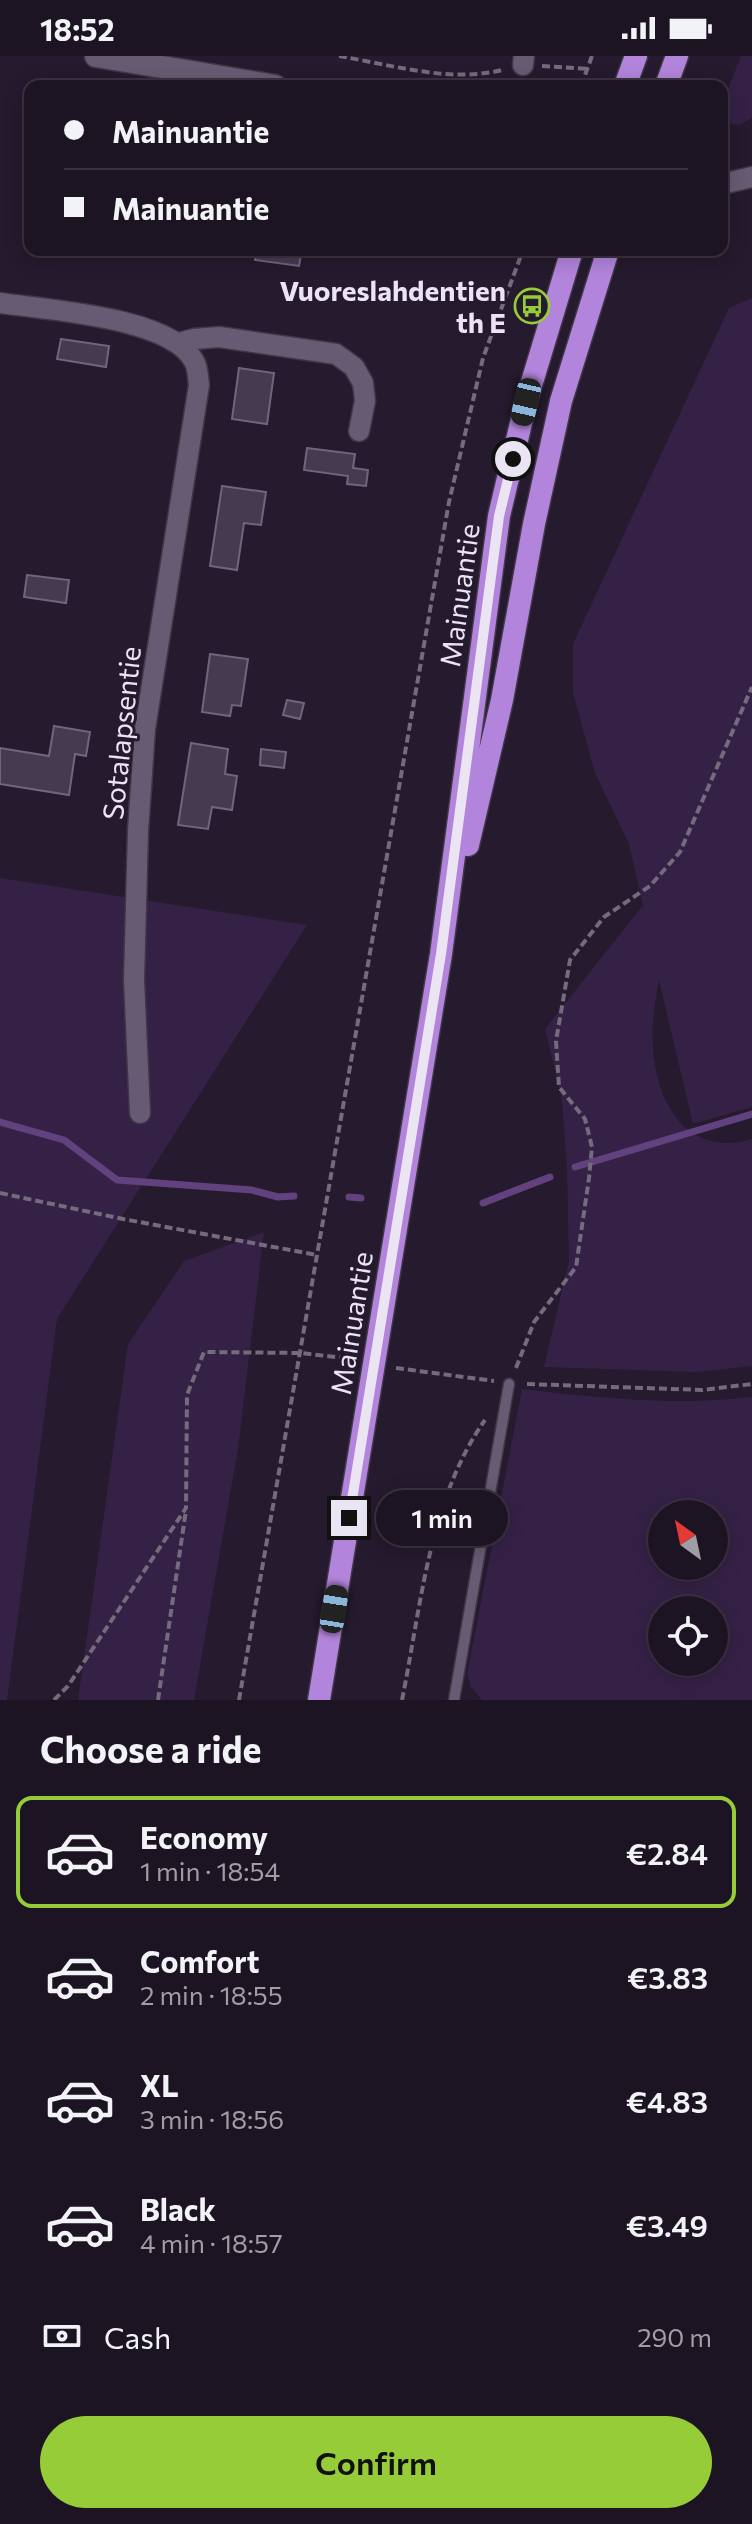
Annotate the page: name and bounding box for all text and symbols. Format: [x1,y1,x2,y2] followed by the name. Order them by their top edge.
[40,10,115,47] text: 18:52
[112,112,269,149] text: Mainuantie
[112,189,269,226] text: Mainuantie
[279,273,506,339] place label: Vuoreslahdentien th E
[513,287,551,325] bus stop icon: Vuoreslahdentien th E
[509,376,543,428] car
[495,441,531,477] route start
[432,521,486,669] street label: Mainuantie
[95,645,147,821] street label: Sotalapsentie
[323,1249,379,1397] street label: Mainuantie
[377,1490,509,1546] callout: 1 min
[331,1500,367,1536] route end
[648,1500,728,1580] north arrow
[648,1500,728,1676] map controls
[411,1502,473,1533] text: 1 min
[318,1583,350,1635] car
[648,1596,728,1676] button: locate
[40,1726,261,1770] text: Choose a ride
[44,1816,116,1888] icon: car
[140,1818,268,1855] text: Economy
[626,1834,708,1871] text: €2.84
[140,1855,280,1886] text: 1 min · 18:54
[44,1940,116,2012] icon: car
[140,1942,259,1979] text: Comfort
[627,1958,708,1995] text: €3.83
[140,1979,283,2010] text: 2 min · 18:55
[44,2064,116,2136] icon: car
[140,2066,179,2103] text: XL
[626,2082,708,2119] text: €4.83
[140,2103,284,2134] text: 3 min · 18:56
[44,2188,116,2260] icon: car
[140,2190,216,2227] text: Black
[626,2206,708,2243] text: €3.49
[140,2227,283,2258] text: 4 min · 18:57
[40,2314,84,2358] icon: cash
[104,2318,171,2355] text: Cash
[637,2321,712,2352] text: 290 m
[40,2416,712,2508] button: Confirm

